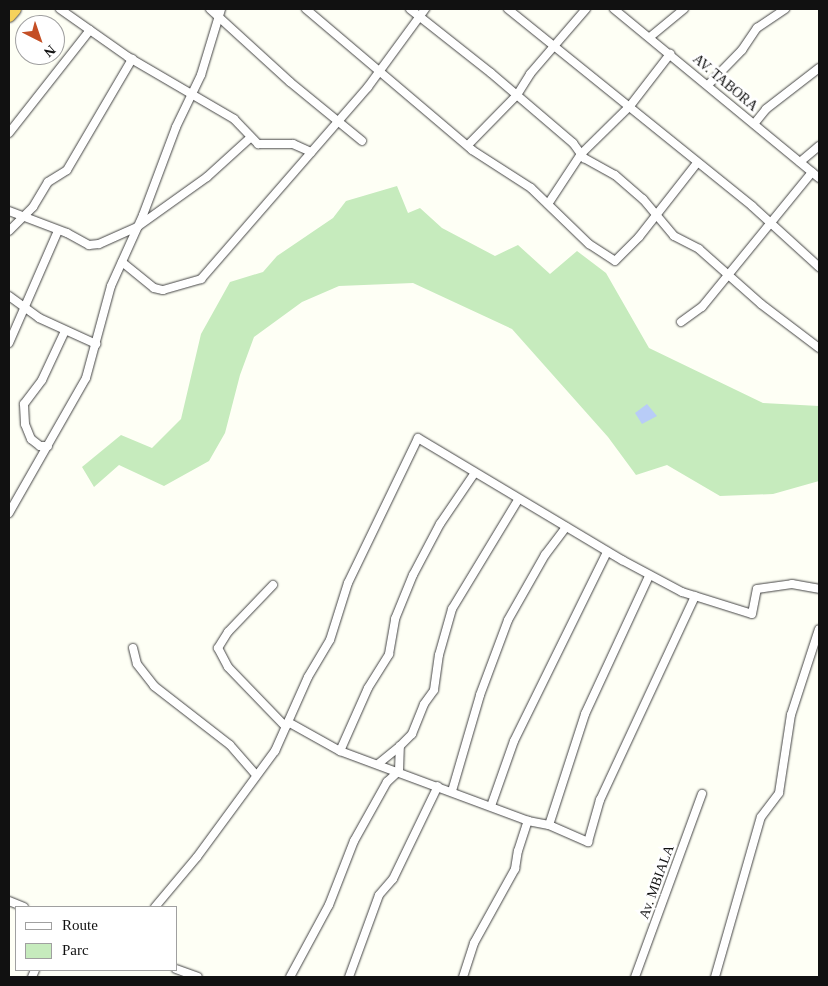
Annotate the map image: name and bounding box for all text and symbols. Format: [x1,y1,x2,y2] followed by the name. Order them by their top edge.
[15,15,65,65] north arrow
[41,42,58,60] text: N
[689,51,761,115] street label: AV. TABORA
[636,843,678,921] street label: Av. MBIALA
[15,906,178,971] legend
[62,917,98,933] text: Route
[62,942,89,958] text: Parc

